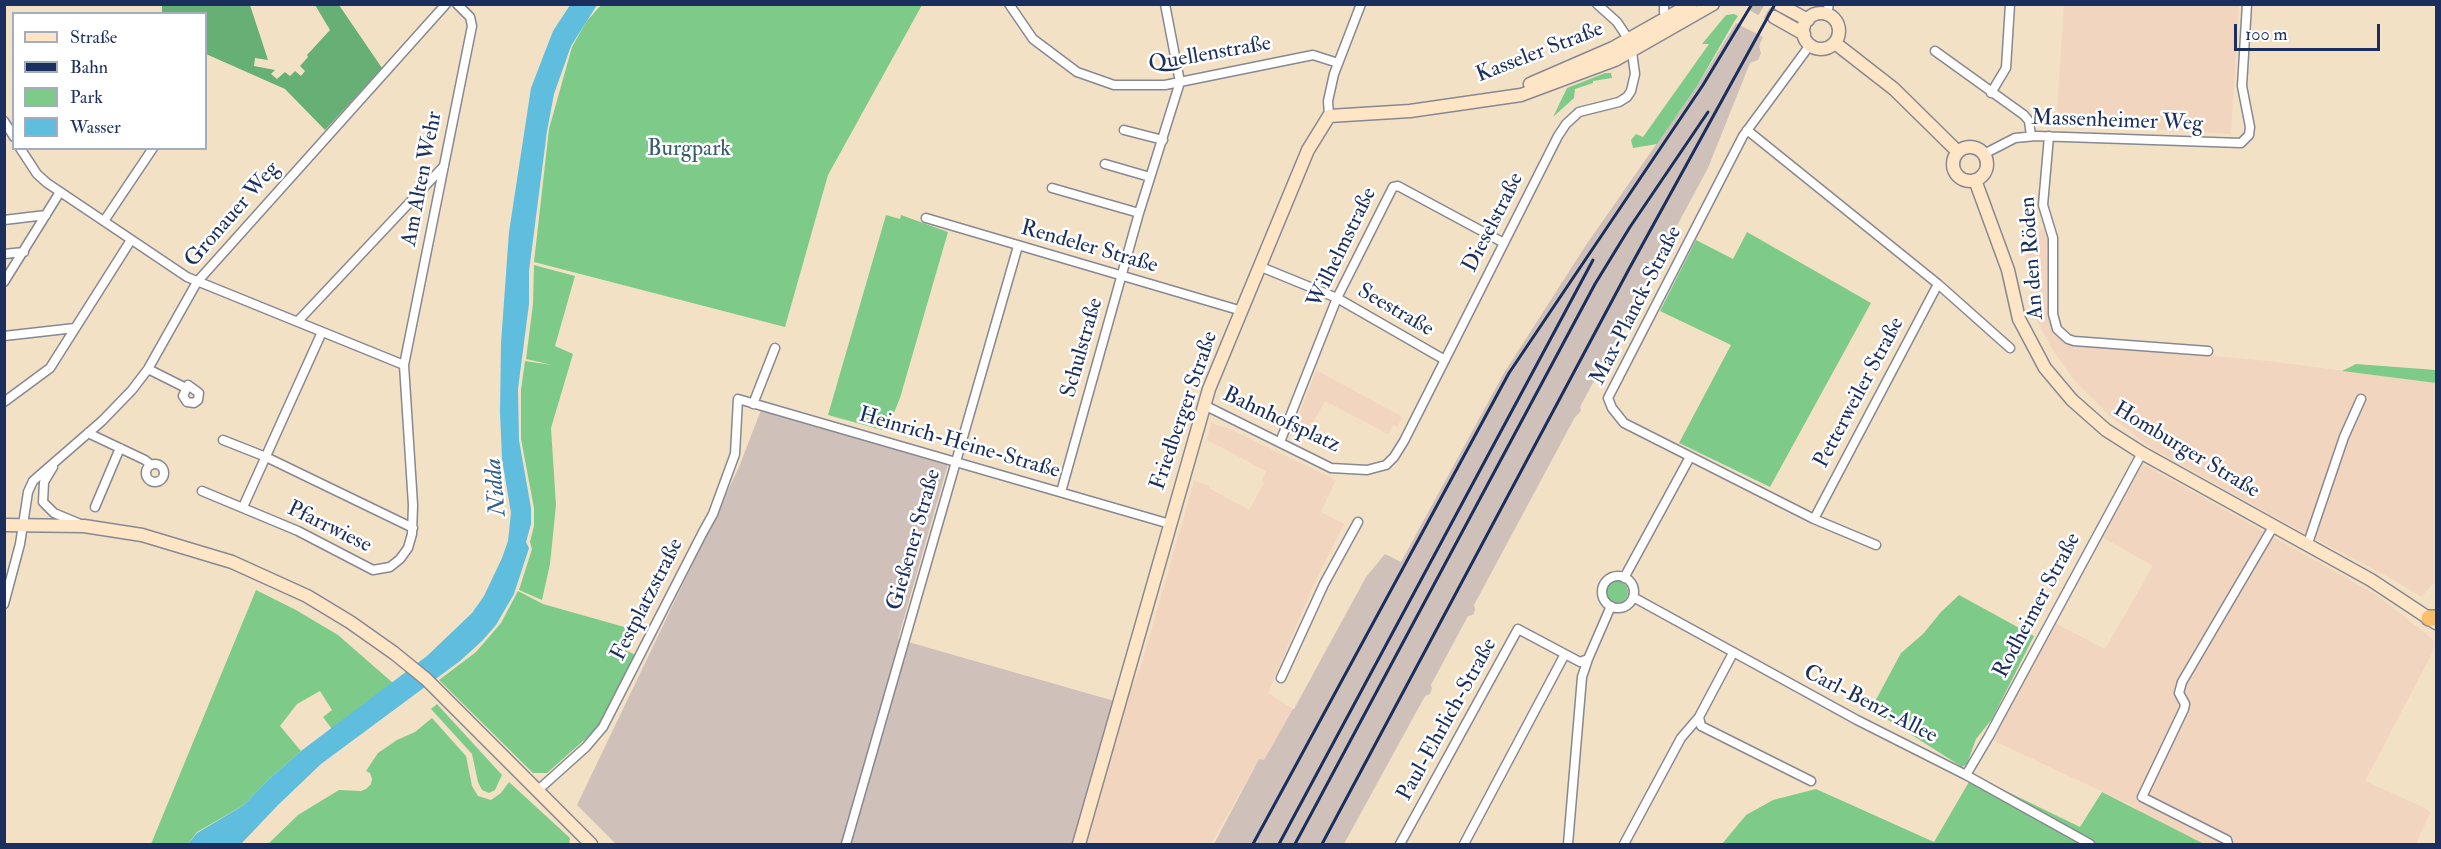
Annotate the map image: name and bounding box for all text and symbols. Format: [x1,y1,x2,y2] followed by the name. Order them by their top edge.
[12,12,207,150] legend
[2237,12,2382,50] scale bar
[1473,17,1607,89] street label: Kasseler Straße
[2245,23,2288,46] text: 100 m
[70,26,117,49] text: Straße
[1147,31,1273,79] street label: Quellenstraße
[70,56,108,79] text: Bahn
[70,86,103,109] text: Park
[2031,106,2203,138] street label: Massenheimer Weg
[397,109,449,249] street label: Am Alten Wehr
[70,116,121,139] text: Wasser
[647,137,731,163] park label: Burgpark
[180,157,286,273] street label: Gronauer Weg
[1458,169,1530,277] street label: Dieselstraße
[1303,184,1383,312] street label: Wilhelmstraße
[2016,196,2050,320] street label: An den Röden
[1017,216,1161,280] street label: Rendeler Straße
[1586,222,1688,390] street label: Max-Planck-Straße
[1352,279,1438,343] street label: Seestraße
[1056,295,1110,401] street label: Schulstraße
[1809,313,1911,473] street label: Petterweiler Straße
[1146,328,1224,494] street label: Friedberger Straße
[1218,382,1344,460] street label: Bahnhofsplatz
[2108,397,2264,505] street label: Homburger Straße
[855,403,1063,485] street label: Heinrich-Heine-Straße
[480,457,514,517] water label: Nidda
[882,466,948,614] street label: Gießener Straße
[283,496,375,560] street label: Pfarrwiese
[1989,529,2087,683] street label: Rodheimer Straße
[606,535,690,665] street label: Festplatzstraße
[1392,634,1504,806] street label: Paul-Ehrlich-Straße
[1799,660,1941,750] street label: Carl-Benz-Allee

